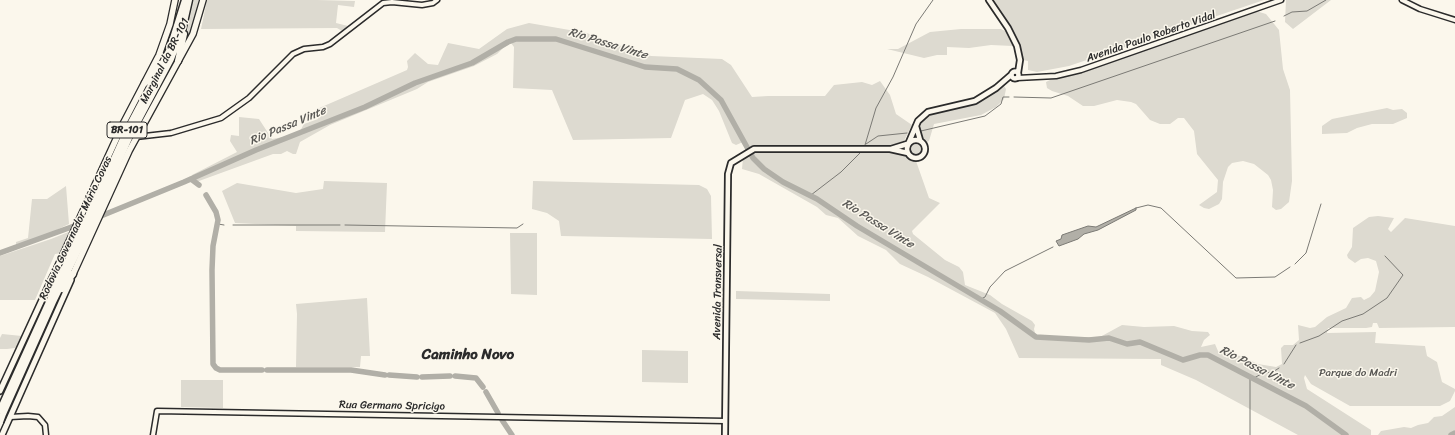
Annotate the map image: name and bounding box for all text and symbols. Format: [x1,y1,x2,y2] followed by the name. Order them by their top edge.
[1085,9,1217,65] street label: Avenida Paulo Roberto Vidal
[138,16,192,106] street label: Marginal da BR-101
[567,25,649,63] water label: Rio Passa Vinte
[248,103,328,149] water label: Rio Passa Vinte
[107,122,147,138] road number: BR-101
[37,154,115,302] street label: Rodovia Governador Mário Covas
[840,196,916,252] water label: Rio Passa Vinte
[711,244,725,340] street label: Avenida Transversal
[1217,343,1297,393] water label: Rio Passa Vinte
[422,346,514,364] district label: Caminho Novo
[1319,366,1397,380] park label: Parque do Madri
[339,398,445,414] street label: Rua Germano Spricigo

